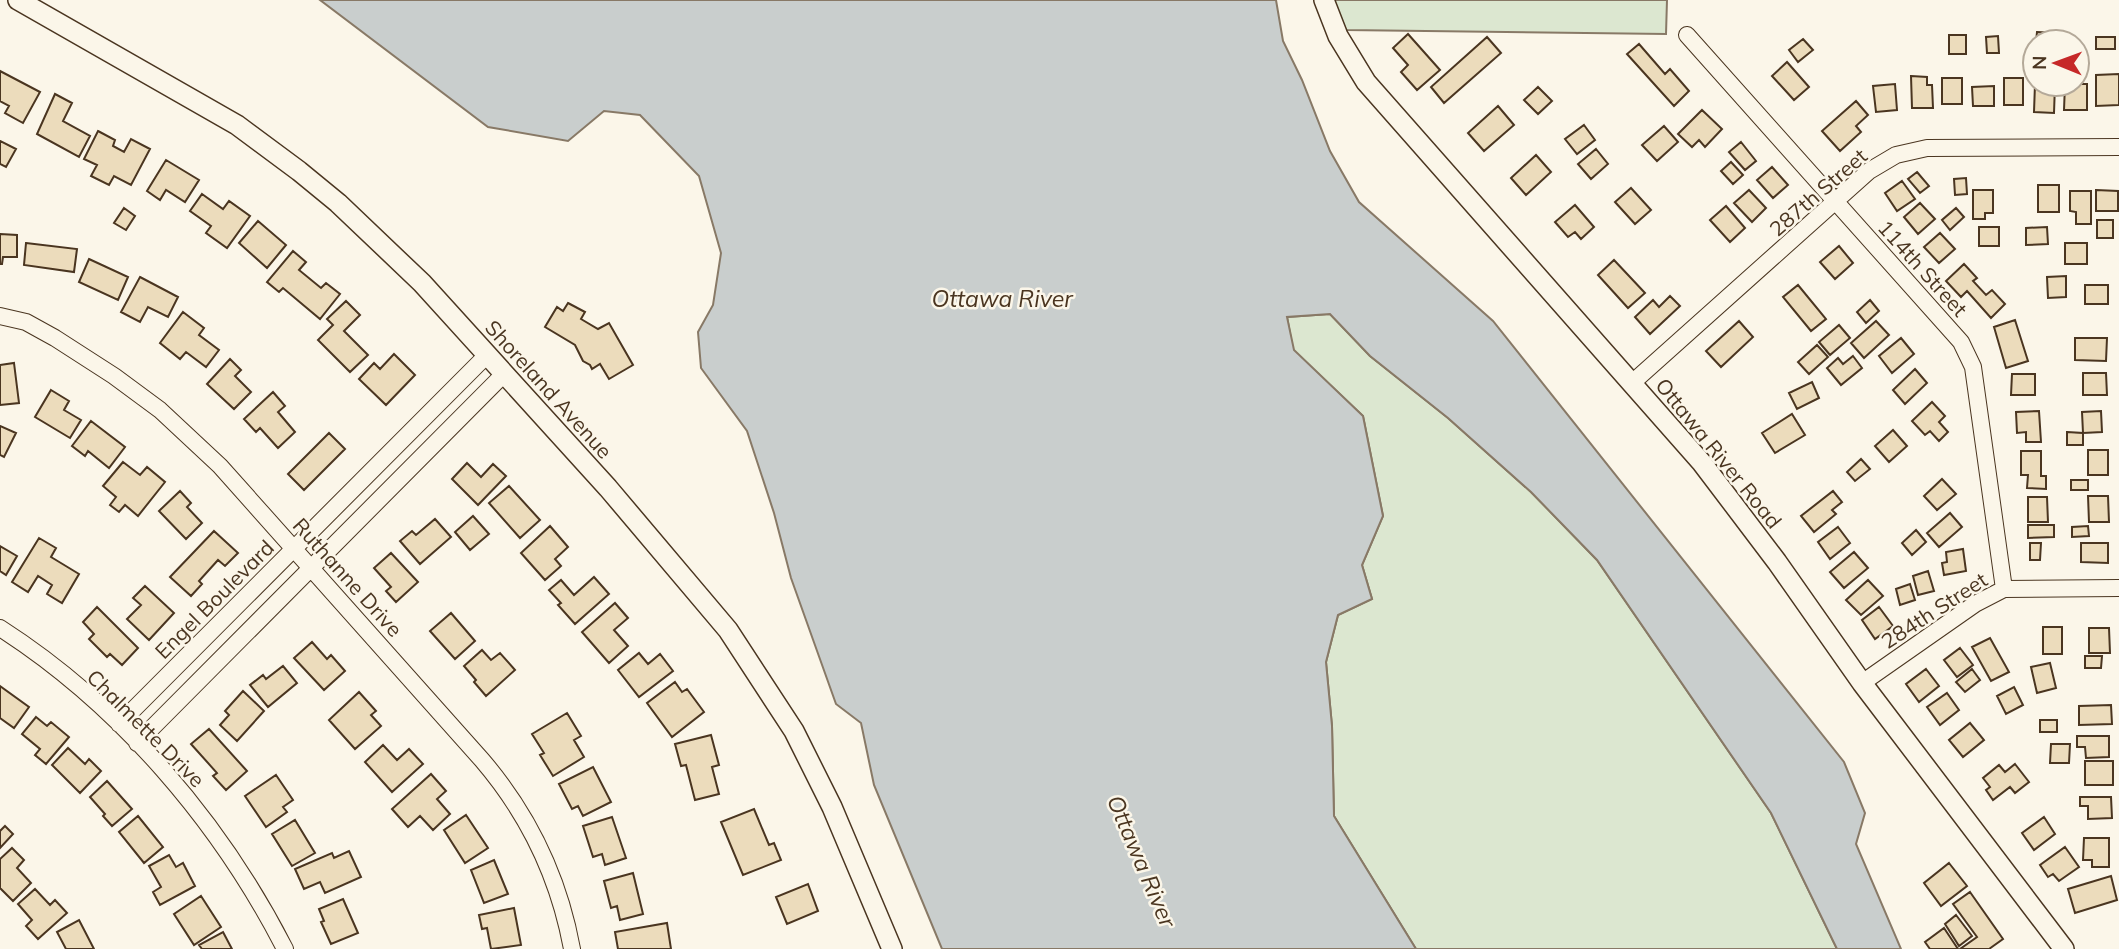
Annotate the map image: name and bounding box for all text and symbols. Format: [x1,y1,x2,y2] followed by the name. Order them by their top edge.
[2021,28,2091,98] north arrow
[2027,55,2051,70] text: N
[1764,142,1872,242] street label: 287th Street
[1873,214,1973,322] street label: 114th Street
[931,284,1074,313] water label: Ottawa River
[480,314,618,464] street label: Shoreland Avenue
[1650,373,1788,533] street label: Ottawa River Road
[288,512,408,642] street label: Ruthanne Drive
[149,534,279,664] street label: Engel Boulevard
[1876,566,1992,654] street label: 284th Street
[82,664,210,792] street label: Chalmette Drive
[1101,790,1184,933] water label: Ottawa River

